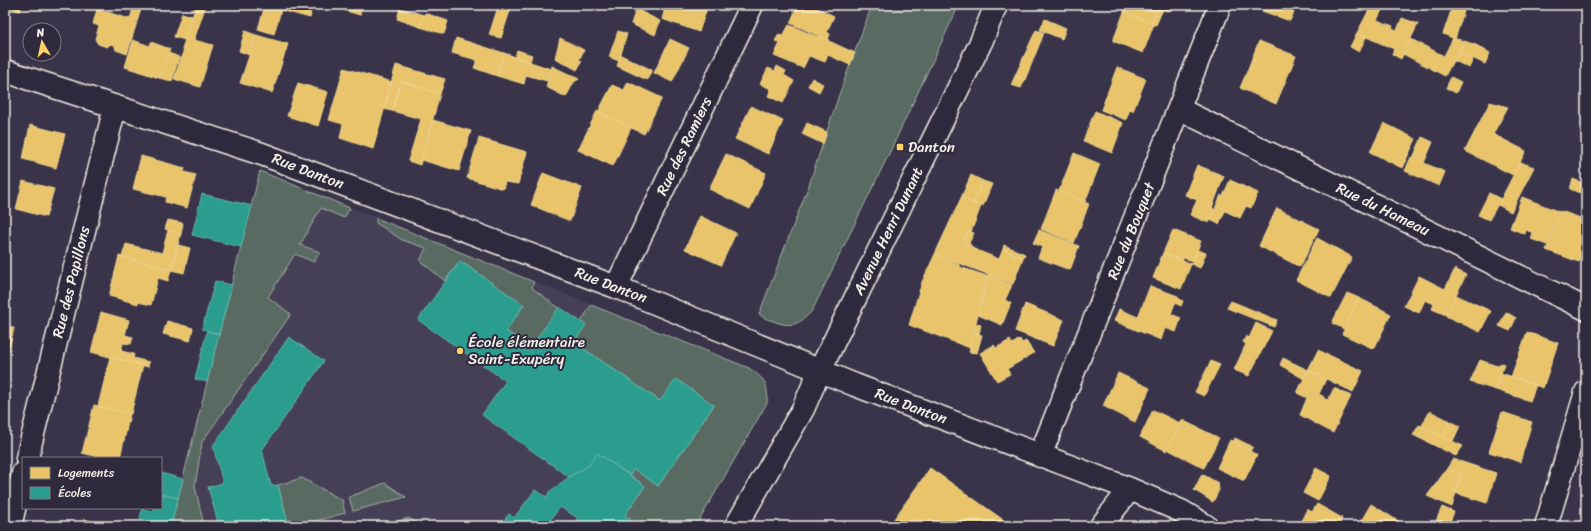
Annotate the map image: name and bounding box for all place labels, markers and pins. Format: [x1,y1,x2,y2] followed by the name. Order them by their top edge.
[908,134,955,160] place label: Danton
[895,142,905,152] marker: Danton
[468,329,585,372] place label: École élémentaire Saint-Exupéry
[455,346,465,356] marker: École élémentaire Saint-Exupéry

